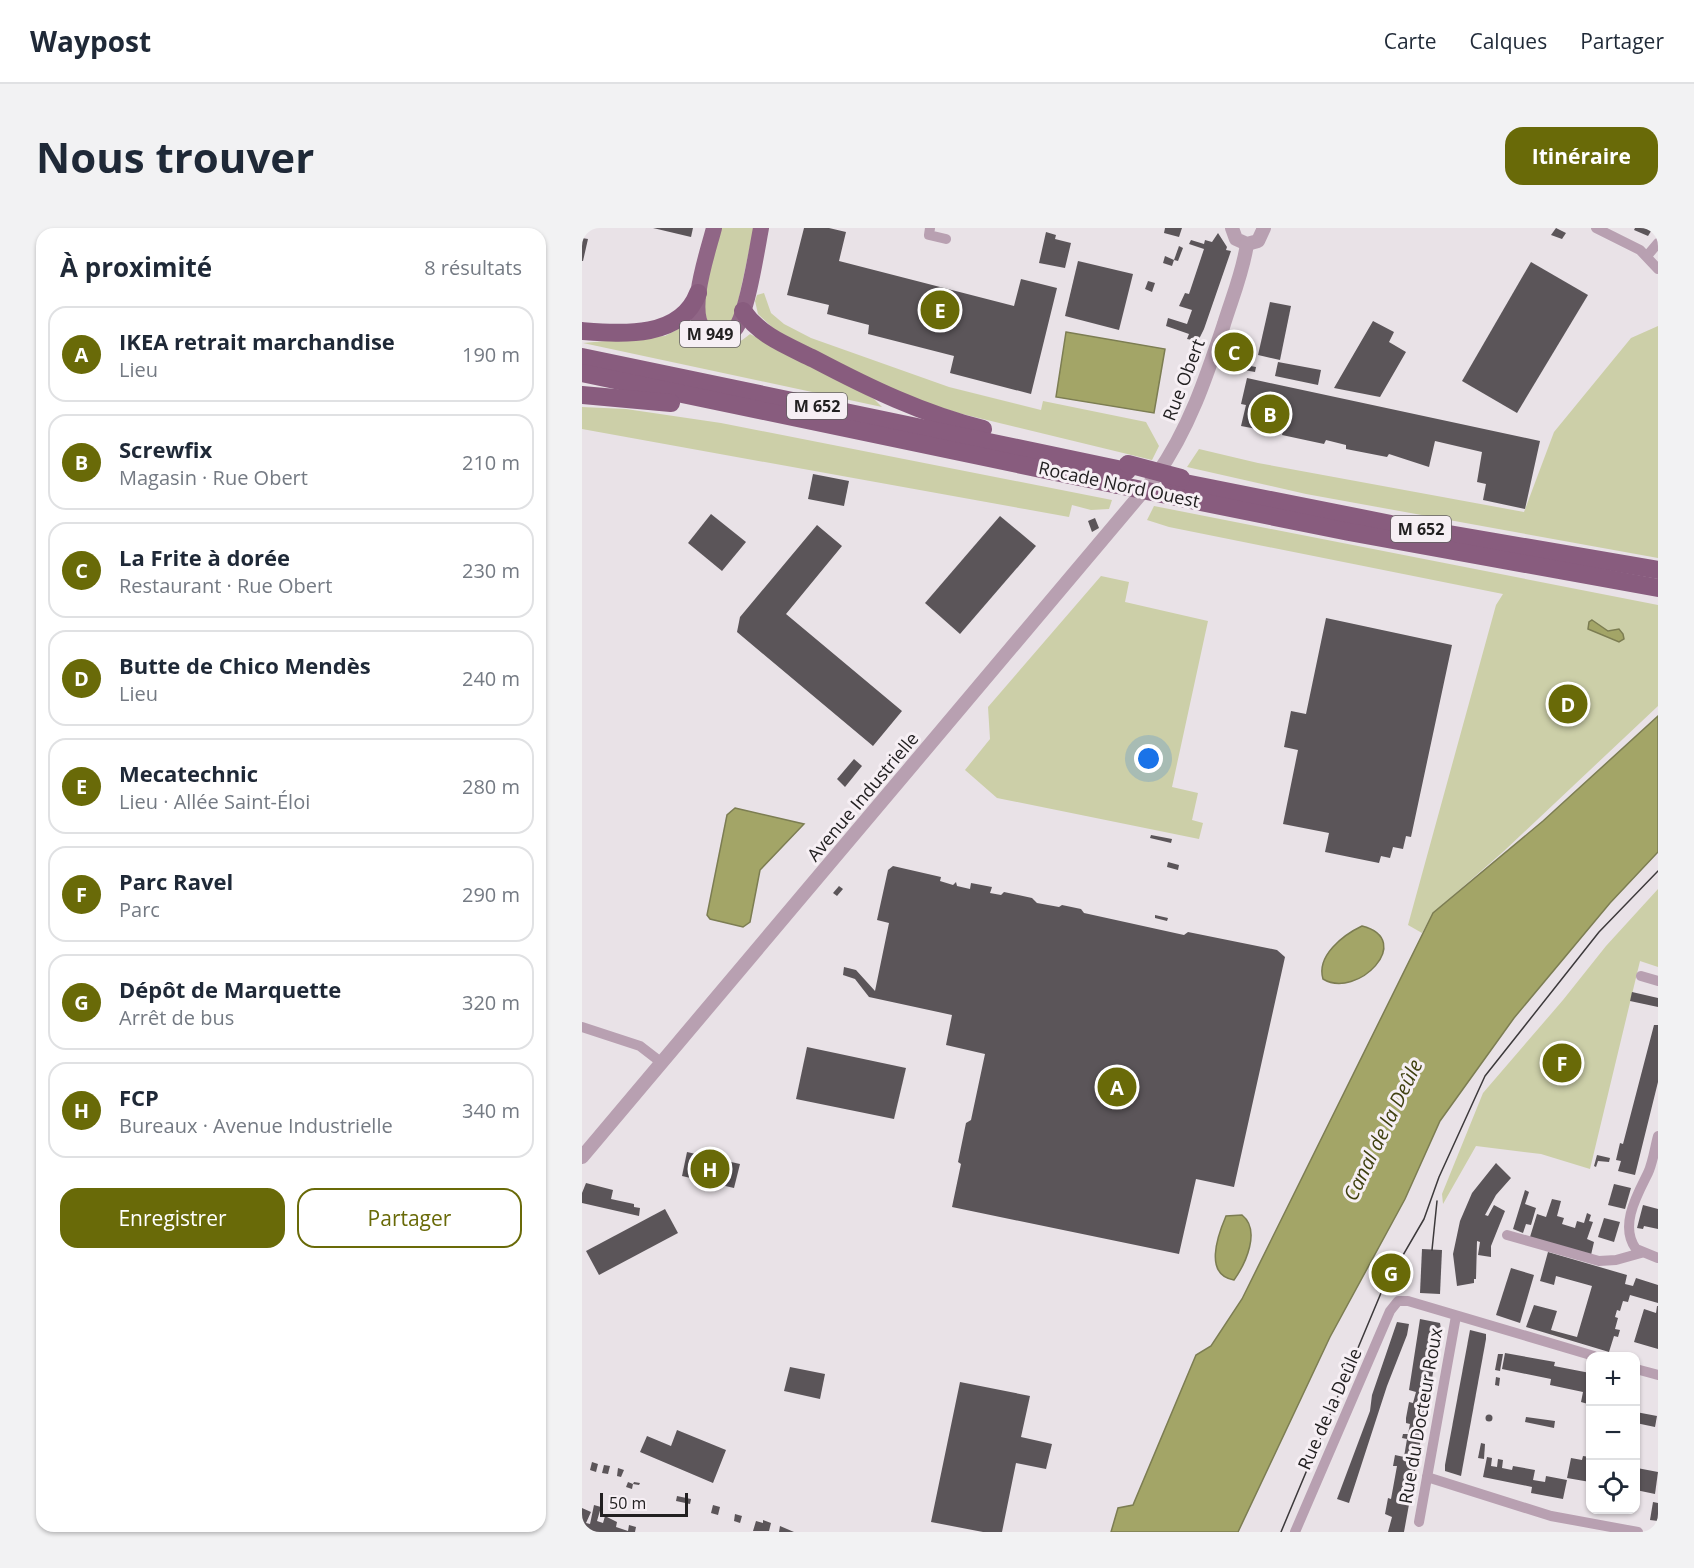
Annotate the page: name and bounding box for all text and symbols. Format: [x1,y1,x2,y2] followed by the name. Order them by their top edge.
[30,22,151,60] text: Waypost
[1384,27,1436,55] text: Carte
[1469,27,1547,55] text: Calques
[1580,27,1664,55] text: Partager
[1505,127,1658,185] button: Itinéraire
[36,128,314,185] text: Nous trouver
[60,249,212,285] text: À proximité
[424,254,522,281] text: 8 résultats
[920,288,960,332] pin: E
[680,321,740,347] road number: M 949
[119,326,395,356] text: IKEA retrait marchandise
[1214,330,1254,374] pin: C
[1156,335,1210,424] street label: Rue Obert
[75,341,88,368] text: A
[462,341,520,368] text: 190 m
[119,356,158,383] text: Lieu
[1250,392,1290,436] pin: B
[787,393,847,419] road number: M 652
[119,434,212,464] text: Screwfix
[75,449,88,476] text: B
[462,449,520,476] text: 210 m
[1037,455,1202,513] street label: Rocade Nord Ouest
[119,464,308,491] text: Magasin · Rue Obert
[1391,516,1451,542] road number: M 652
[119,542,290,572] text: La Frite à dorée
[75,557,88,584] text: C
[462,557,520,584] text: 230 m
[119,572,332,599] text: Restaurant · Rue Obert
[119,650,371,680] text: Butte de Chico Mendès
[74,665,89,692] text: D
[462,665,520,692] text: 240 m
[119,680,158,707] text: Lieu
[1548,682,1588,726] pin: D
[801,727,923,866] street label: Avenue Industrielle
[1134,744,1163,773] your location
[119,758,258,788] text: Mecatechnic
[76,773,87,800] text: E
[462,773,520,800] text: 280 m
[119,788,310,815] text: Lieu · Allée Saint-Éloi
[119,866,233,896] text: Parc Ravel
[76,881,87,908] text: F
[462,881,520,908] text: 290 m
[119,896,160,923] text: Parc
[119,974,341,1004] text: Dépôt de Marquette
[74,989,89,1016] text: G
[462,989,520,1016] text: 320 m
[119,1004,234,1031] text: Arrêt de bus
[1542,1040,1582,1086] pin: F
[1337,1055,1429,1205] water label: Canal de la Deûle
[1098,1064,1136,1110] pin: A
[119,1082,159,1112] text: FCP
[74,1097,89,1124] text: H
[462,1097,520,1124] text: 340 m
[119,1112,393,1139] text: Bureaux · Avenue Industrielle
[690,1146,730,1192] pin: H
[60,1188,285,1248] button: Enregistrer
[297,1188,522,1248] button: Partager
[1372,1250,1410,1296] pin: G
[1393,1325,1447,1506] street label: Rue du Docteur Roux
[1292,1344,1367,1473] street label: Rue de la Deûle
[1586,1352,1640,1514] map controls
[1586,1352,1640,1406] button: +
[1586,1406,1640,1460] button: −
[1586,1460,1640,1514] button: locate
[600,1490,688,1518] scale bar
[609,1492,646,1514] text: 50 m

